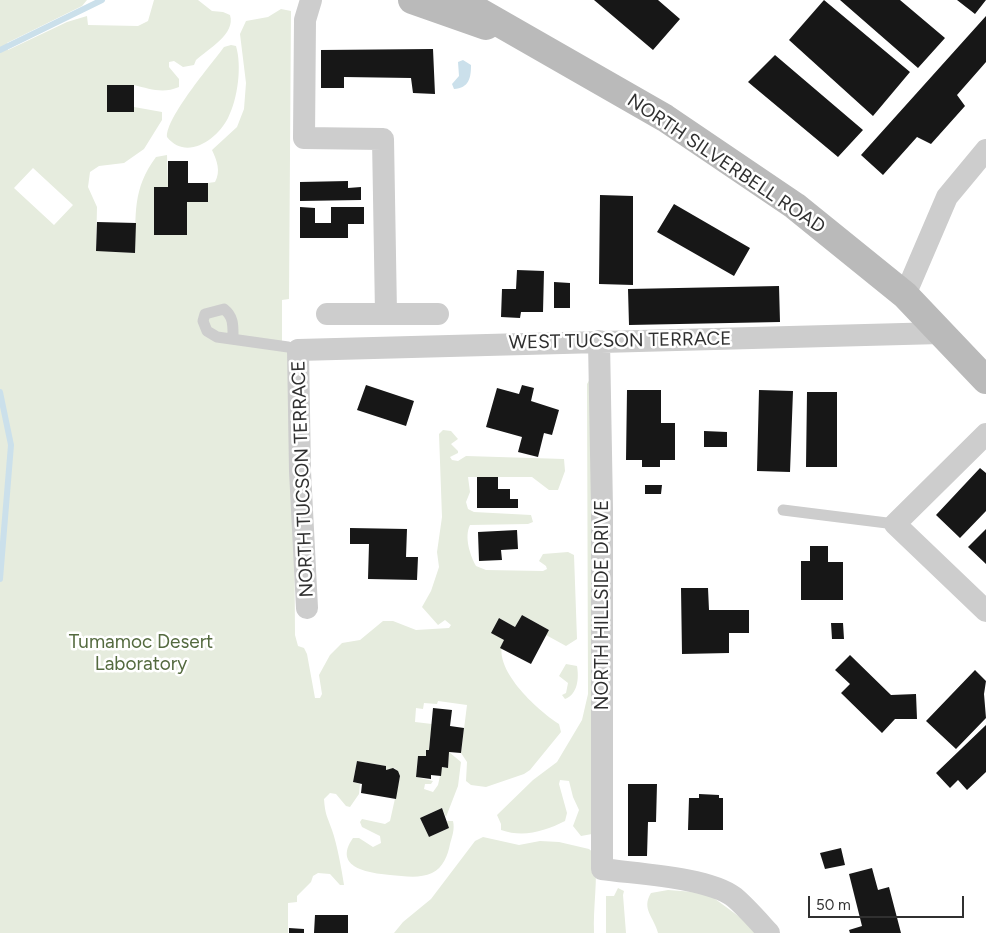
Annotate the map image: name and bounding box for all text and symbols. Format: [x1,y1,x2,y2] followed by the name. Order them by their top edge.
[623,89,829,239] street label: NORTH SILVERBELL ROAD
[508,328,732,354] street label: WEST TUCSON TERRACE
[287,360,319,598] street label: NORTH TUCSON TERRACE
[591,500,613,710] street label: NORTH HILLSIDE DRIVE
[69,631,213,675] park label: Tumamoc Desert Laboratory
[811,886,967,918] scale bar
[816,896,851,914] text: 50 m

